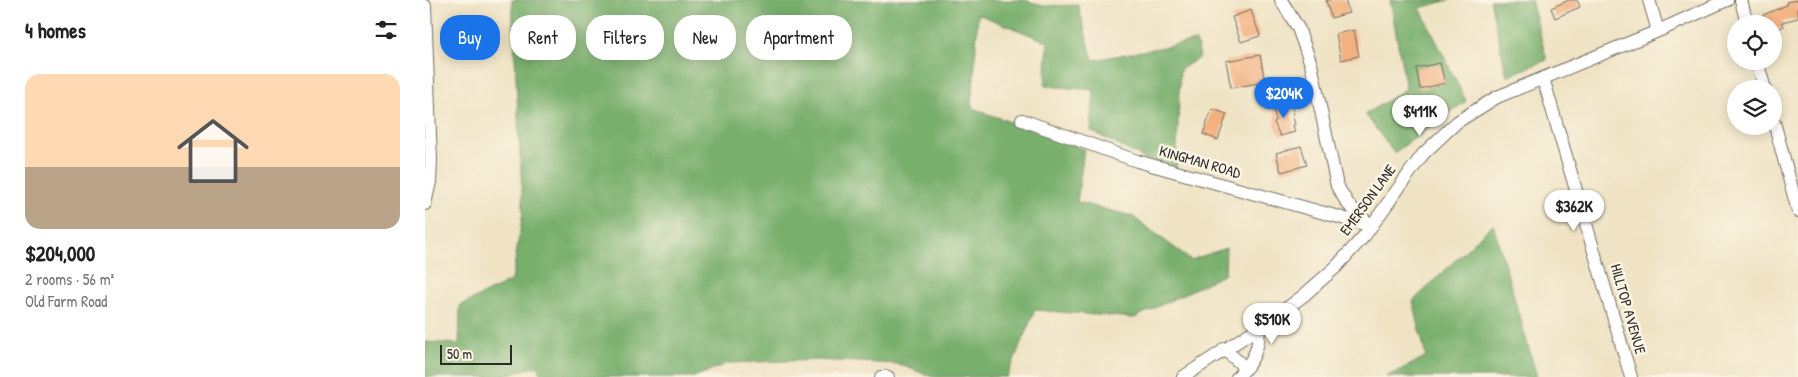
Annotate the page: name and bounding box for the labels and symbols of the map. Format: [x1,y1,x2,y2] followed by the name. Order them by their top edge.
[1249,76,1319,119] pin: $204K
[1385,94,1455,137] pin: $411K
[1157,140,1244,183] street label: KINGMAN ROAD
[1335,160,1401,240] street label: EMERSON LANE
[1539,190,1609,232] pin: $362K
[1606,261,1651,357] street label: HILLTOP AVENUE
[1237,302,1307,345] pin: $510K
[440,342,513,365] scale bar

